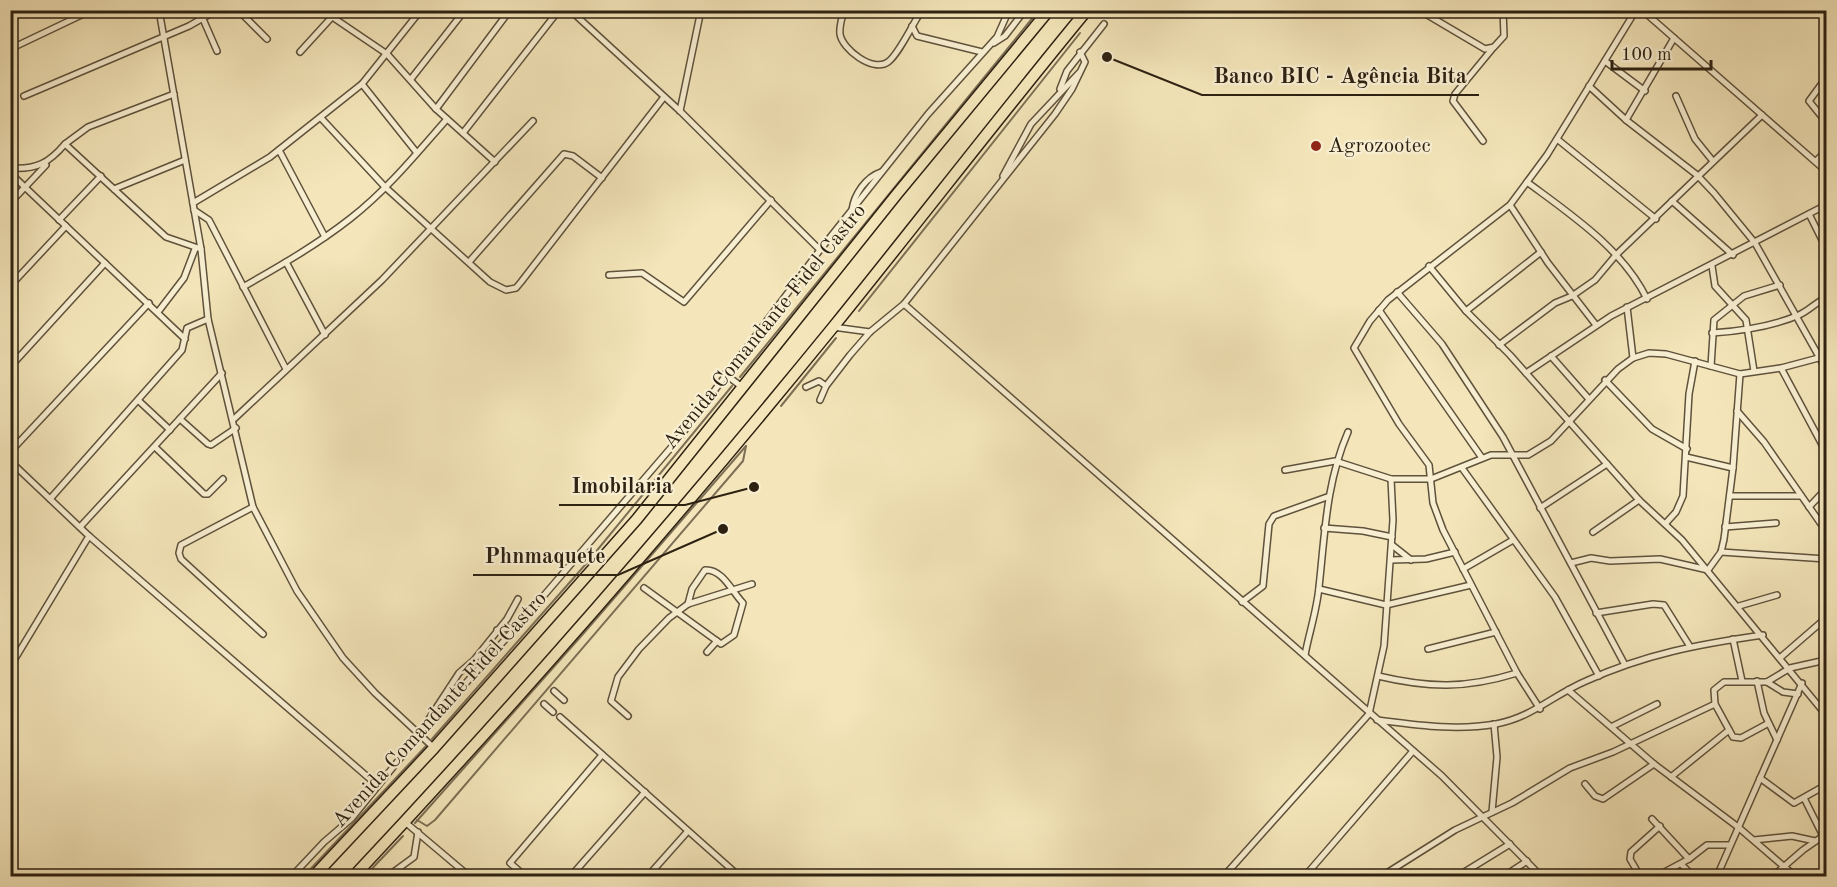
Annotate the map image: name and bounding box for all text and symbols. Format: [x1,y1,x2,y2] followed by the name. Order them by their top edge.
[1612,33,1711,71] scale bar
[1621,46,1672,64] text: 100 m
[1202,55,1479,95] callout: Banco BIC - Agência Bita
[1213,66,1467,88] text: Banco BIC - Agência Bita
[1328,136,1431,157] place label: Agrozootec
[1309,139,1323,153] marker: Agrozootec
[660,200,870,454] street label: Avenida Comandante Fidel Castro
[559,465,685,505] callout: Imobilaria
[571,476,673,498] text: Imobilaria
[473,535,618,575] callout: Phnmaquete
[484,546,606,568] text: Phnmaquete
[329,588,551,832] street label: Avenida Comandante Fidel Castro

